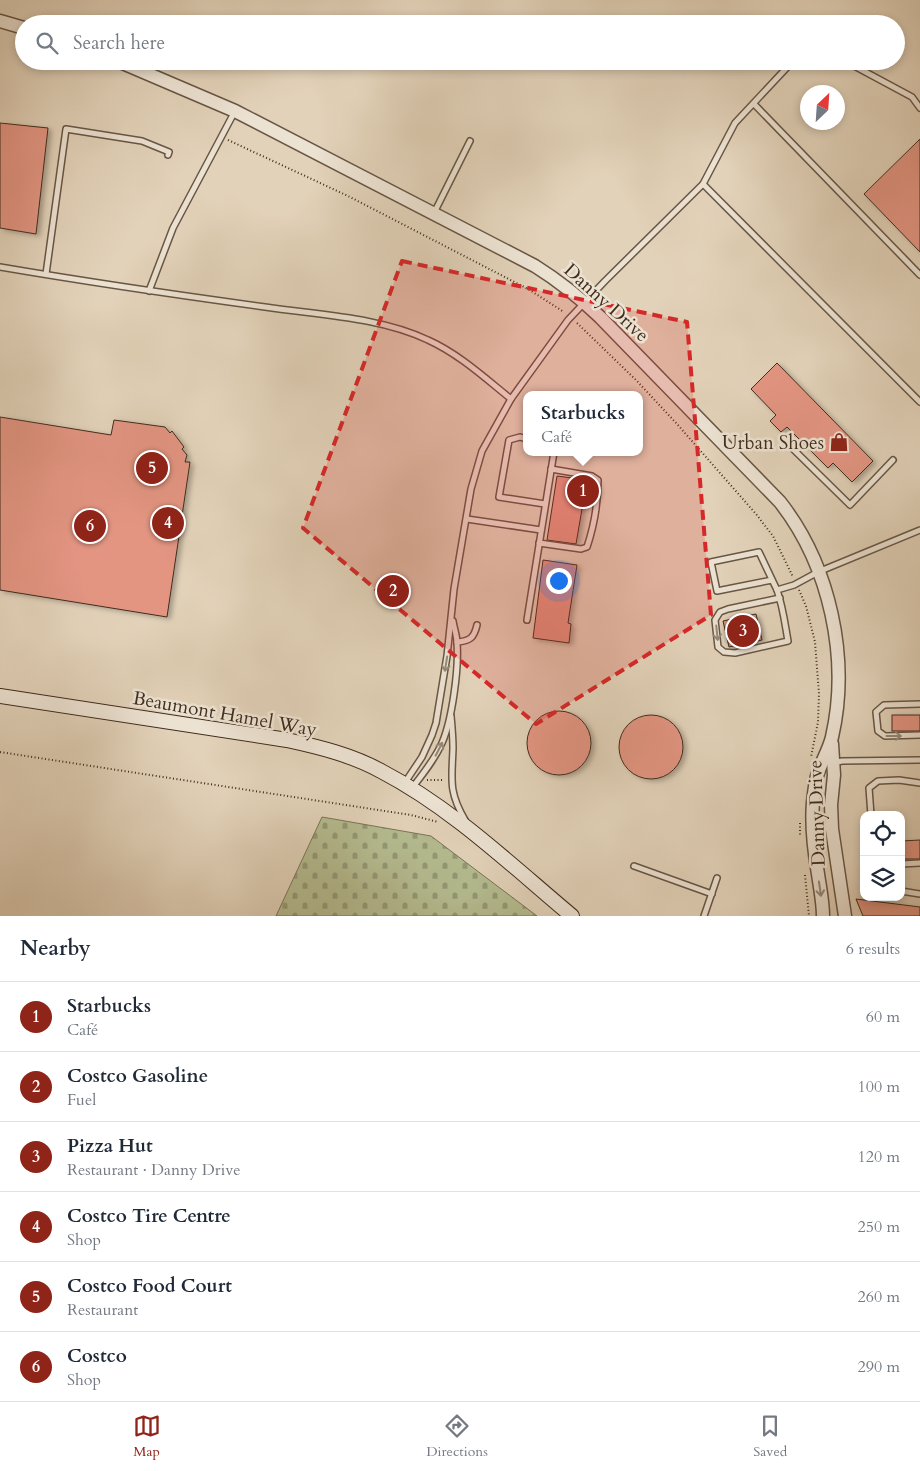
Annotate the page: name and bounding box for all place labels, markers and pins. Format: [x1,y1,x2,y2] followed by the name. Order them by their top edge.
[722,430,824,456] place label: Urban Shoes
[828,431,850,453] shop icon: Urban Shoes
[136,449,168,487] pin: 5
[567,472,599,510] pin: 1
[152,504,184,542] pin: 4
[74,507,106,545] pin: 6
[377,572,409,610] pin: 2
[727,612,759,650] pin: 3

